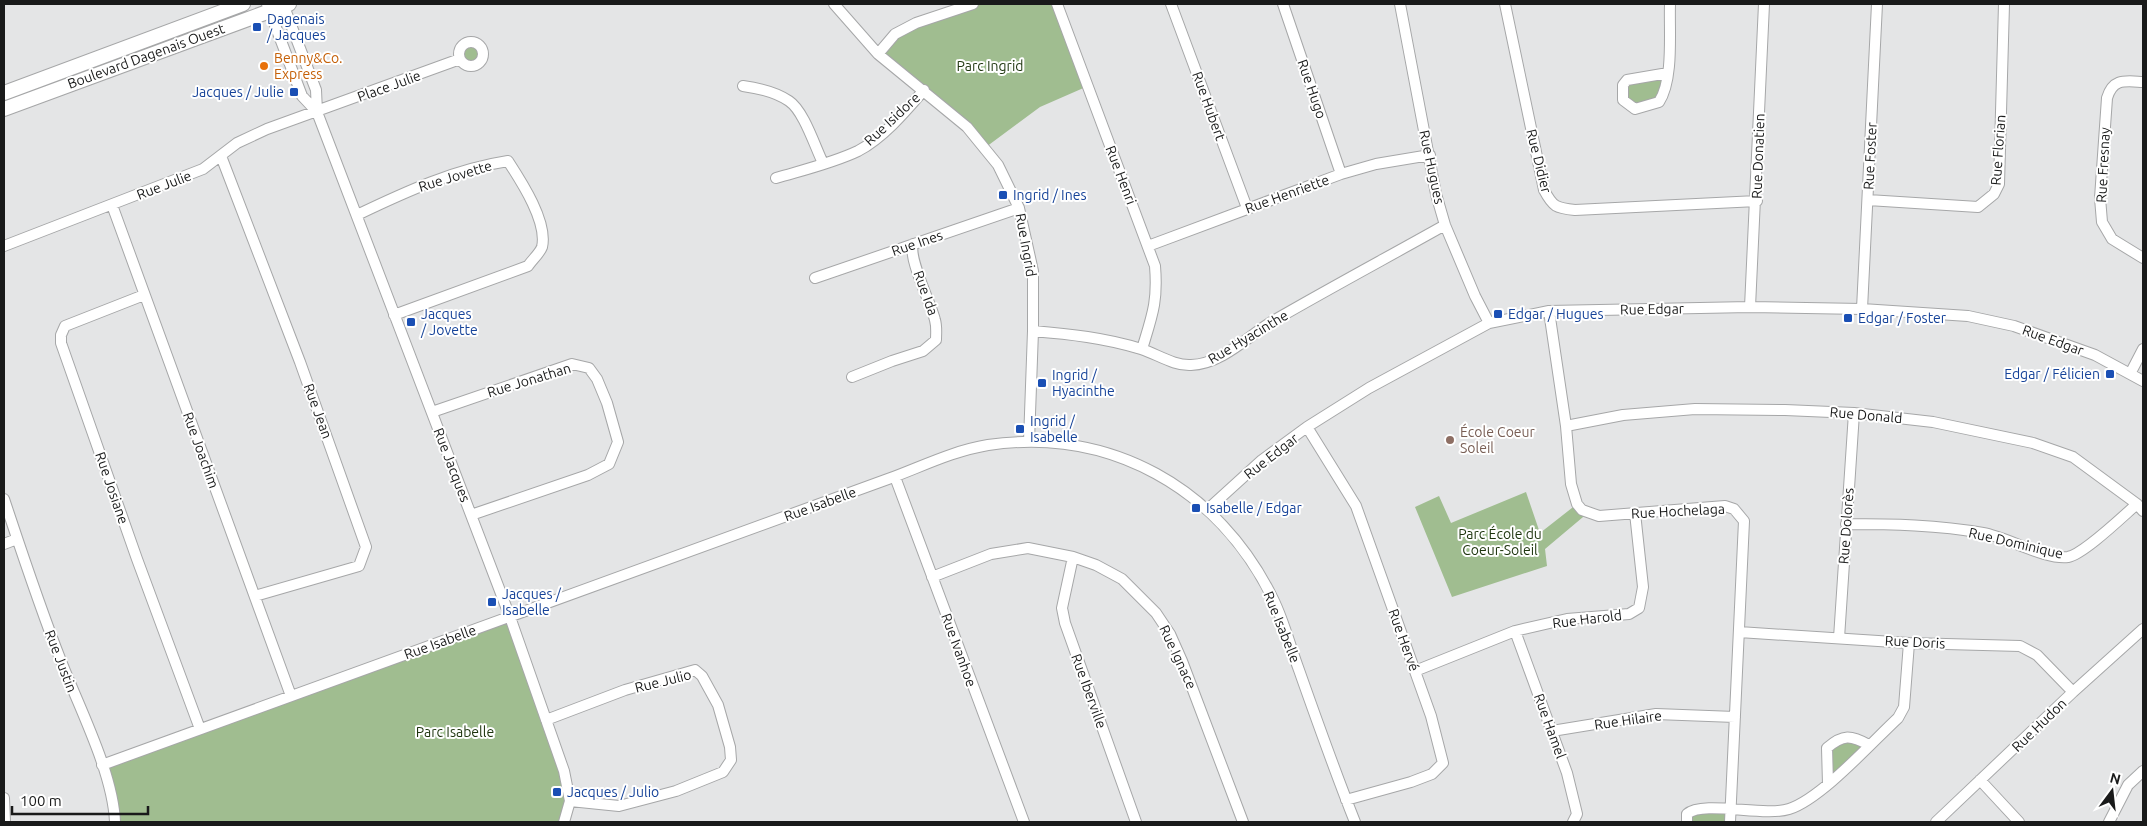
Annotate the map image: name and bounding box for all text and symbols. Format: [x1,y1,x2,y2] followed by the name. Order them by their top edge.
[266,11,326,43] place label: Dagenais / Jacques
[65,20,227,92] street label: Boulevard Dagenais Ouest
[251,21,263,33] marker: Dagenais / Jacques
[274,50,343,82] place label: Benny&Co. Express
[1294,57,1330,121] street label: Rue Hugo
[957,58,1023,74] park label: Parc Ingrid
[258,60,270,72] marker: Benny&Co. Express
[355,67,423,105] street label: Place Julie
[1189,69,1229,143] street label: Rue Hubert
[192,84,284,100] place label: Jacques / Julie
[288,86,300,98] marker: Jacques / Julie
[861,89,923,149] street label: Rue Isidore
[1749,113,1767,199] street label: Rue Donatien
[1988,114,2008,186] street label: Rue Florian
[1860,121,1880,190] street label: Rue Foster
[2093,126,2113,203] street label: Rue Fresnay
[1523,127,1555,195] street label: Rue Didier
[1416,129,1448,205] street label: Rue Hugues
[1102,143,1140,207] street label: Rue Henri
[416,157,494,195] street label: Rue Jovette
[134,167,194,203] street label: Rue Julie
[1243,171,1331,217] street label: Rue Henriette
[1013,187,1086,203] place label: Ingrid / Ines
[997,189,1009,201] marker: Ingrid / Ines
[1013,212,1039,278] street label: Rue Ingrid
[889,227,945,259] street label: Rue Ines
[911,268,941,318] street label: Rue Ida
[1620,300,1685,318] street label: Rue Edgar
[420,306,478,338] place label: Jacques / Jovette
[1508,306,1604,322] place label: Edgar / Hugues
[1205,307,1291,367] street label: Rue Hyacinthe
[1492,308,1504,320] marker: Edgar / Hugues
[1858,310,1947,326] place label: Edgar / Foster
[1842,312,1854,324] marker: Edgar / Foster
[405,316,417,328] marker: Jacques / Jovette
[2020,322,2087,359] street label: Rue Edgar
[485,360,573,400] street label: Rue Jonathan
[2004,366,2100,382] place label: Edgar / Félicien
[1052,367,1115,399] place label: Ingrid / Hyacinthe
[2104,368,2116,380] marker: Edgar / Félicien
[1036,377,1048,389] marker: Ingrid / Hyacinthe
[301,381,335,441] street label: Rue Jean
[1829,404,1903,426] street label: Rue Donald
[180,410,222,490] street label: Rue Joachim
[1030,413,1078,445] place label: Ingrid / Isabelle
[1014,423,1026,435] marker: Ingrid / Isabelle
[1460,423,1536,456] place label: École Coeur Soleil
[431,426,473,504] street label: Rue Jacques
[1241,430,1302,482] street label: Rue Edgar
[1444,434,1456,446] marker: École Coeur Soleil
[92,450,132,526] street label: Rue Josiane
[782,484,858,524] street label: Rue Isabelle
[1835,487,1857,565] street label: Rue Dolorès
[1206,500,1303,516] place label: Isabelle / Edgar
[1631,501,1725,521] street label: Rue Hochelaga
[1190,502,1202,514] marker: Isabelle / Edgar
[1967,524,2065,562] street label: Rue Dominique
[1458,525,1542,558] park label: Parc École du Coeur-Soleil
[502,586,562,618] place label: Jacques / Isabelle
[1260,589,1304,665] street label: Rue Isabelle
[486,596,498,608] marker: Jacques / Isabelle
[1385,607,1423,673] street label: Rue Hervé
[1551,607,1623,631] street label: Rue Harold
[938,611,980,689] street label: Rue Ivanhoe
[402,622,478,662] street label: Rue Isabelle
[1156,623,1200,691] street label: Rue Ignace
[42,628,80,694] street label: Rue Justin
[1884,632,1946,652] street label: Rue Doris
[1068,652,1110,730] street label: Rue Iberville
[633,666,693,696] street label: Rue Julio
[1531,691,1569,761] street label: Rue Hamel
[2008,695,2070,755] street label: Rue Hudon
[1593,707,1663,733] street label: Rue Hilaire
[416,724,494,740] park label: Parc Isabelle
[2087,766,2137,816] north arrow
[2108,769,2122,788] text: N
[12,784,149,816] scale bar
[567,784,659,800] place label: Jacques / Julio
[551,786,563,798] marker: Jacques / Julio
[20,792,62,809] text: 100 m

